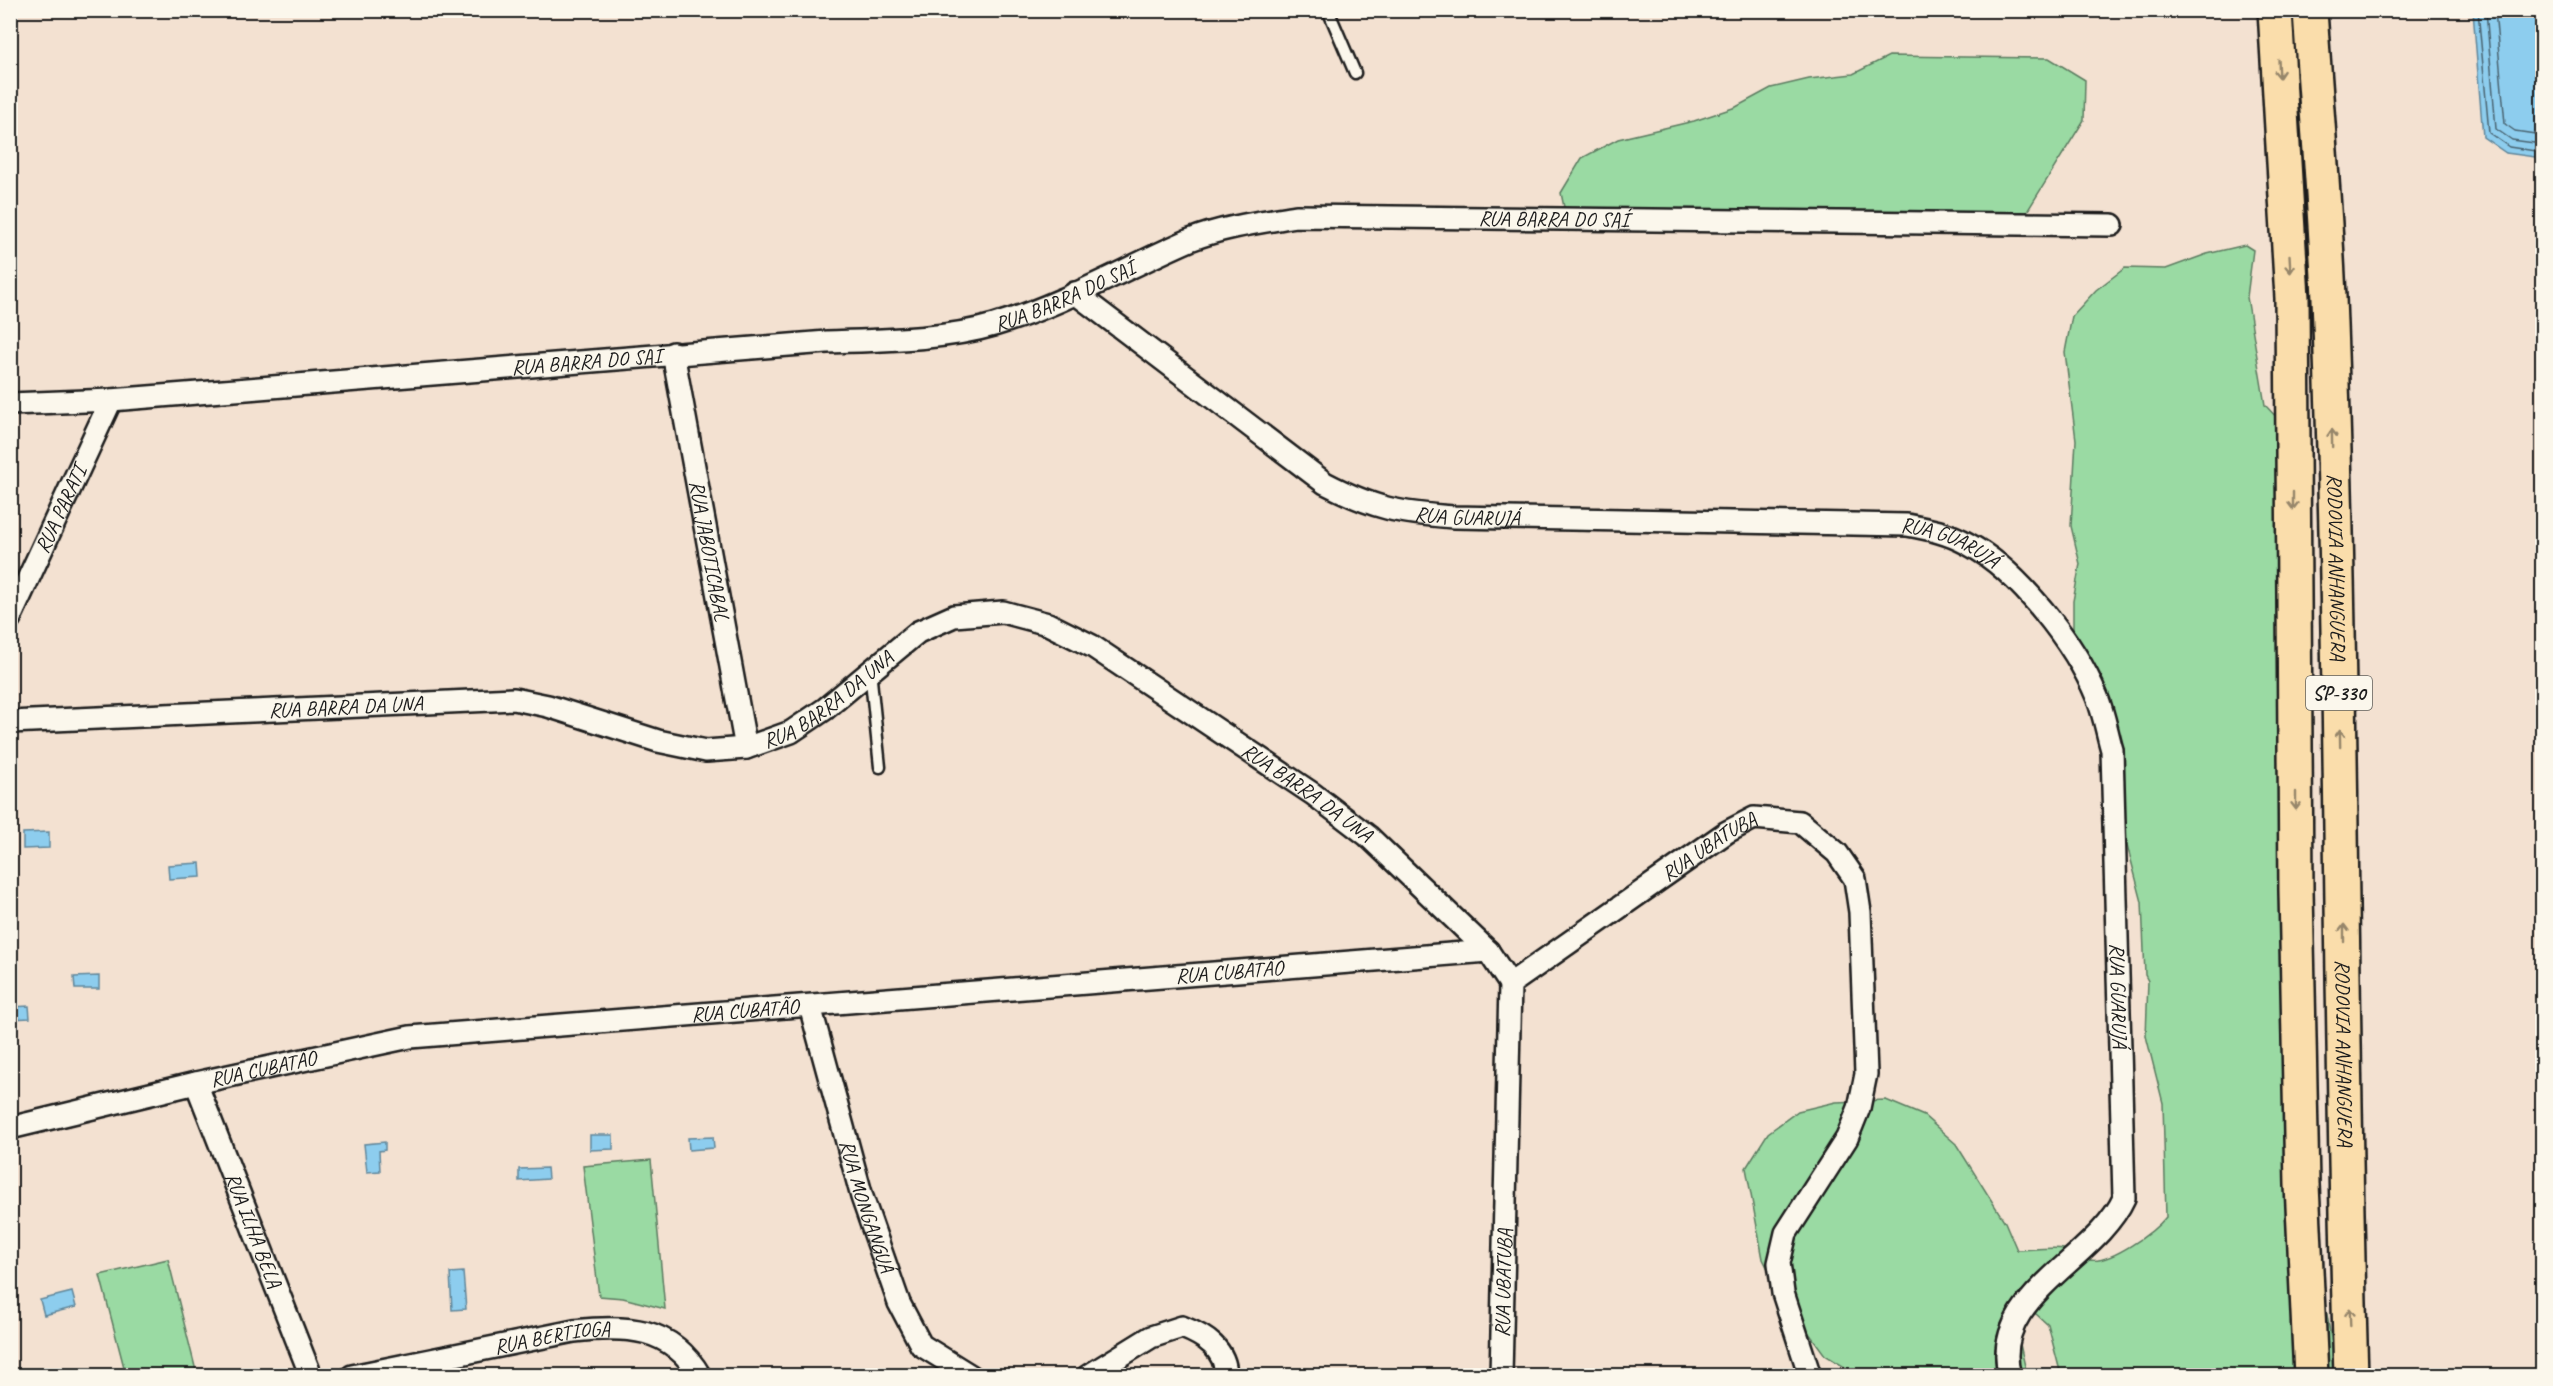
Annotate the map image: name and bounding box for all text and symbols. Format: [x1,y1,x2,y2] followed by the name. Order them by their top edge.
[2273,58,2284,78] one-way arrow
[1478,205,1633,233] street label: RUA BARRA DO SAÍ
[991,253,1143,337] street label: RUA BARRA DO SAÍ
[2285,253,2296,273] one-way arrow
[510,342,667,381] street label: RUA BARRA DO SAÍ
[2326,429,2338,449] one-way arrow
[29,457,94,557] street label: RUA PARATI
[2322,473,2352,662] street label: RODOVIA ANHANGUERA
[684,478,735,624] street label: RUA JABOTICABAL
[2288,490,2299,510] one-way arrow
[1413,500,1522,531] street label: RUA GUARUJÁ
[1901,512,2006,575] street label: RUA GUARUJÁ
[760,644,900,754] street label: RUA BARRA DA UNA
[2306,676,2372,710] road number: SP-330
[268,690,425,723] street label: RUA BARRA DA UNA
[2334,729,2345,749] one-way arrow
[1237,737,1379,849] street label: RUA BARRA DA UNA
[2290,790,2302,810] one-way arrow
[1656,806,1761,887] street label: RUA UBATUBA
[2338,924,2350,944] one-way arrow
[2104,943,2133,1051] street label: RUA GUARUJÁ
[1175,954,1286,989] street label: RUA CUBATÃO
[2330,959,2359,1147] street label: RODOVIA ANHANGUERA
[690,993,802,1028] street label: RUA CUBATÃO
[208,1044,321,1093] street label: RUA CUBATÃO
[834,1137,901,1278] street label: RUA MONGANGUÁ
[219,1169,288,1292] street label: RUA ILHA BELA
[1489,1228,1517,1338] street label: RUA UBATUBA
[2344,1308,2355,1328] one-way arrow
[492,1315,611,1360] street label: RUA BERTIOGA

